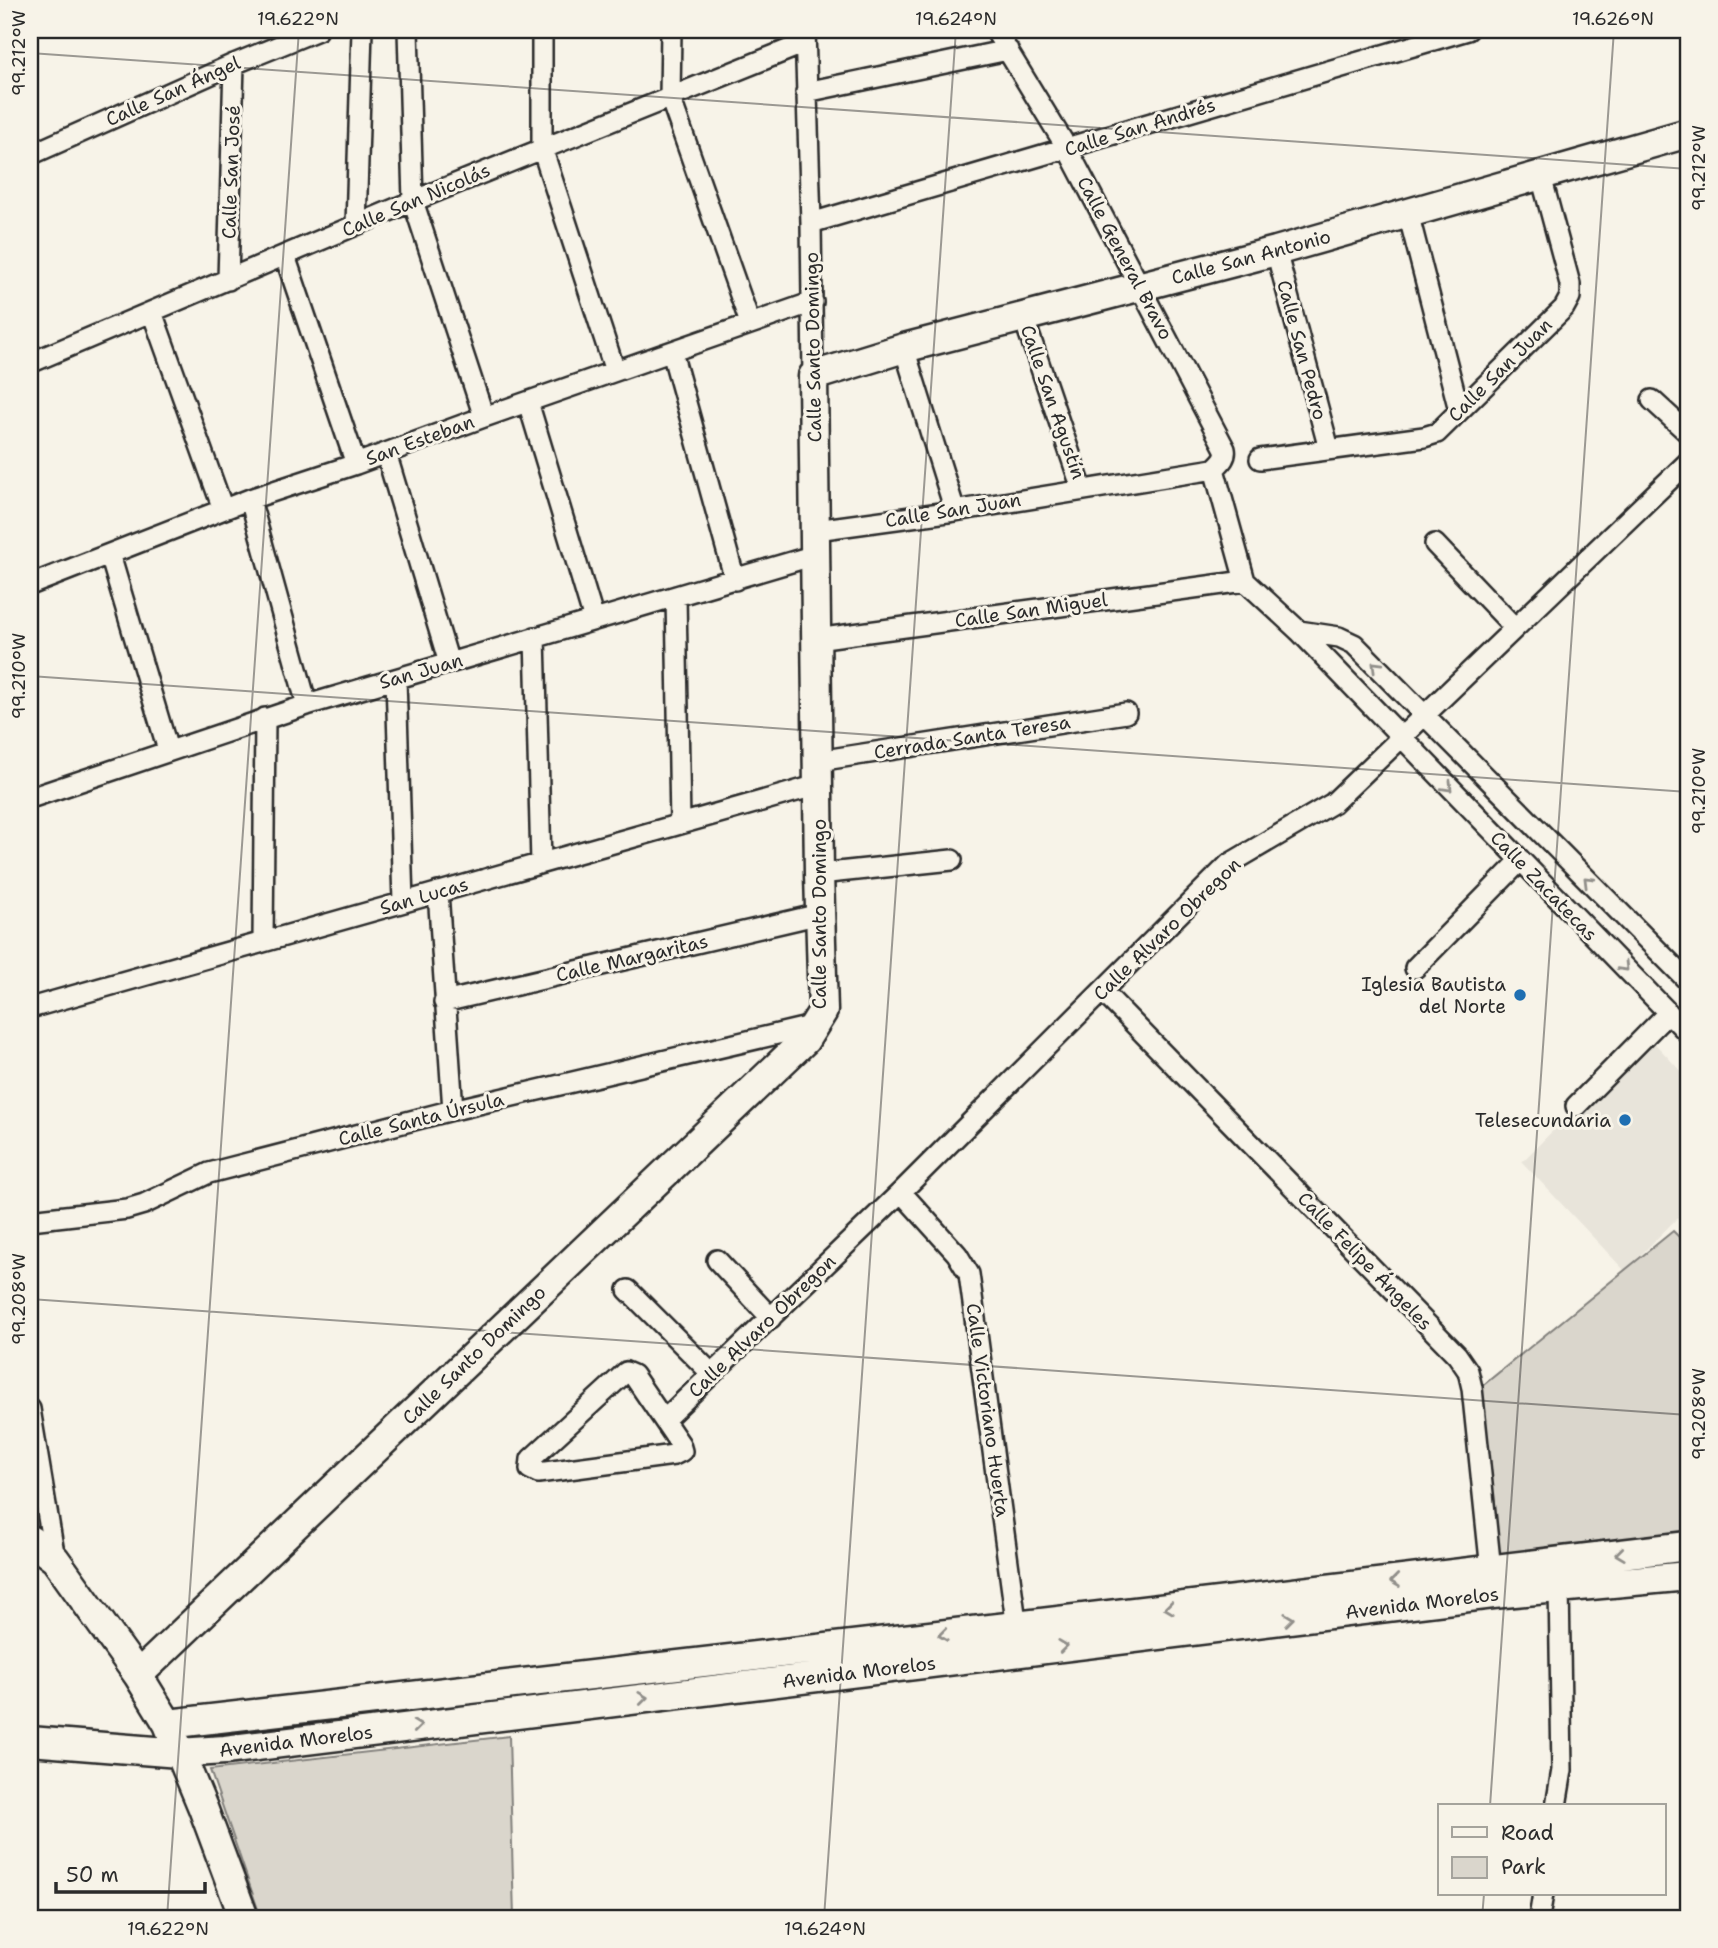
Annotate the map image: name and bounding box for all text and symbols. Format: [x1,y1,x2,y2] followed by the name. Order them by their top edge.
[257,7,339,31] text: 19.622°N
[915,7,997,31] text: 19.624°N
[1572,7,1654,31] text: 19.626°N
[7,10,31,96] text: 99.212°W
[101,49,245,132] street label: Calle San Ángel
[1061,92,1219,162] street label: Calle San Andrés
[216,104,246,240] street label: Calle San José
[1687,125,1711,211] text: 99.212°W
[338,157,494,243] street label: Calle San Nicolás
[1071,172,1179,344] street label: Calle General Bravo
[1168,224,1334,290] street label: Calle San Antonio
[799,252,827,442] street label: Calle Santo Domingo
[1271,277,1333,423] street label: Calle San Pedro
[1443,313,1557,427] street label: Calle San Juan
[1015,321,1091,483] street label: Calle San Agustín
[362,409,478,471] street label: San Esteban
[883,487,1023,533] street label: Calle San Juan
[953,587,1109,633] street label: Calle San Miguel
[7,633,31,719] text: 99.210°W
[376,647,466,695] street label: San Juan
[1371,662,1384,675] one-way arrow
[872,709,1072,765] street label: Cerrada Santa Teresa
[1687,748,1711,834] text: 99.210°W
[1440,779,1453,792] one-way arrow
[807,819,832,1009] street label: Calle Santo Domingo
[1485,826,1603,946] street label: Calle Zacatecas
[1088,852,1246,1006] street label: Calle Alvaro Obregon
[377,871,471,921] street label: San Lucas
[1584,876,1597,889] one-way arrow
[554,928,710,988] street label: Calle Margaritas
[1615,959,1628,972] one-way arrow
[1361,972,1506,1019] place label: Iglesia Bautista del Norte
[1512,987,1528,1003] marker: Iglesia Bautista del Norte
[335,1085,507,1152] street label: Calle Santa Úrsula
[1475,1108,1611,1133] place label: Telesecundaria
[1617,1112,1633,1128] marker: Telesecundaria
[1292,1186,1438,1336] street label: Calle Felipe Ángeles
[683,1249,841,1403] street label: Calle Alvaro Obregon
[7,1253,31,1345] text: 99.208°W
[397,1280,551,1430] street label: Calle Santo Domingo
[961,1302,1015,1519] street label: Calle Victoriano Huerta
[1687,1368,1711,1460] text: 99.208°W
[1615,1546,1626,1561] one-way arrow
[1389,1573,1400,1588] one-way arrow
[1344,1581,1500,1625] street label: Avenida Morelos
[1163,1601,1175,1616] one-way arrow
[1283,1611,1295,1626] one-way arrow
[937,1627,948,1642] one-way arrow
[1057,1639,1069,1654] one-way arrow
[781,1650,937,1694] street label: Avenida Morelos
[637,1691,648,1706] one-way arrow
[218,1719,374,1763] street label: Avenida Morelos
[411,1719,423,1734] one-way arrow
[1438,1804,1666,1896] legend
[1501,1819,1554,1847] text: Road
[56,1850,205,1894] scale bar
[1501,1853,1546,1881] text: Park
[66,1861,119,1889] text: 50 m
[127,1917,209,1941] text: 19.622°N
[784,1917,866,1941] text: 19.624°N

